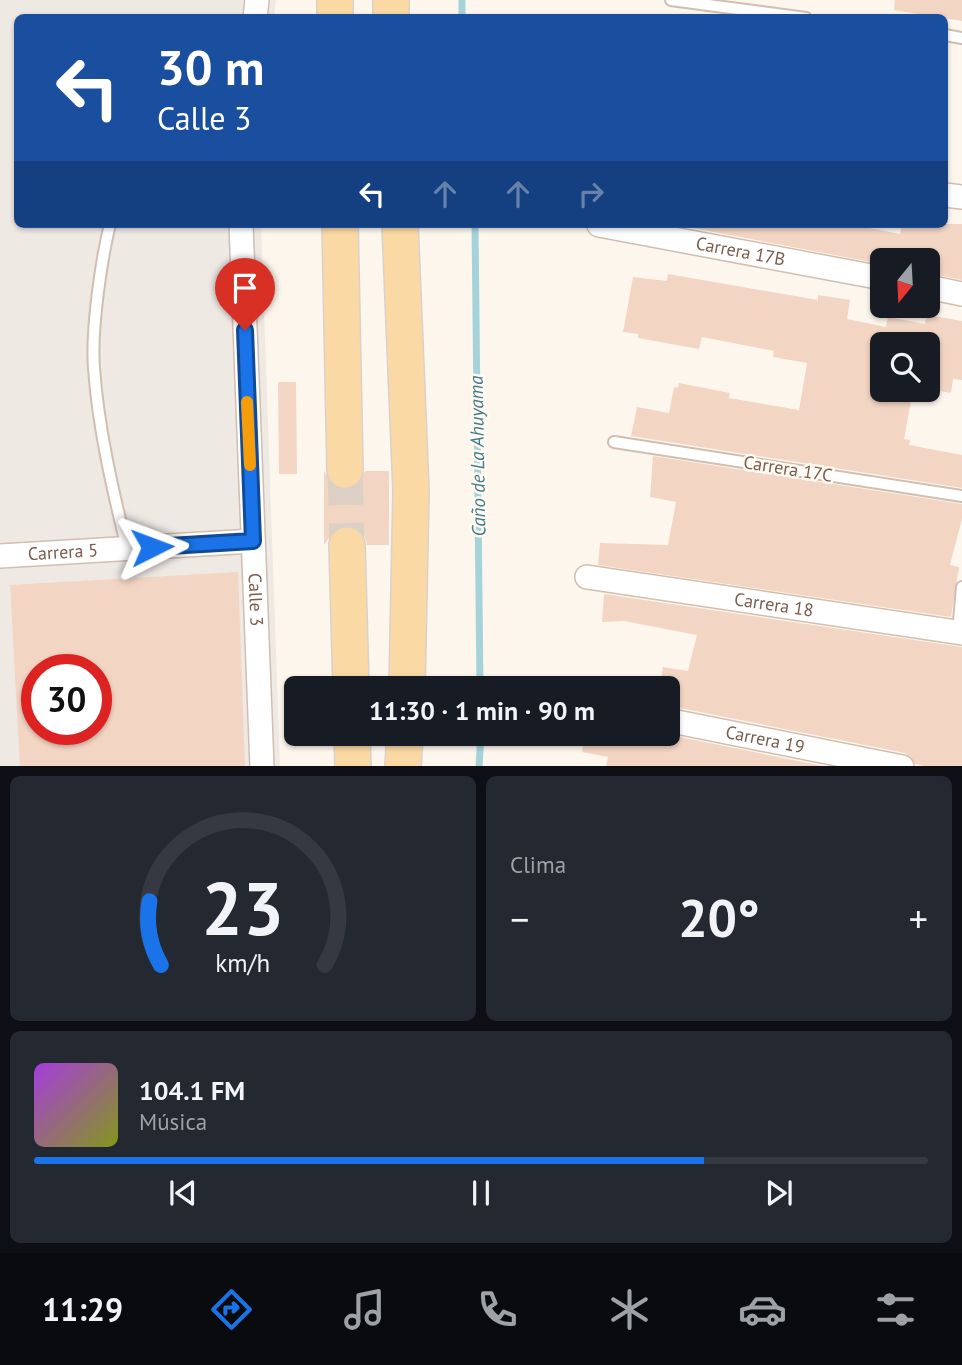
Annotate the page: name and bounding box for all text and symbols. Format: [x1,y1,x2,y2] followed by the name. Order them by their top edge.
[157,35,264,99] text: 30 m
[42,42,133,133] icon: left
[157,97,252,139] text: Calle 3
[353,175,391,213] icon: left
[426,175,464,213] icon: ahead
[499,175,537,213] icon: ahead
[572,175,610,213] icon: right
[694,231,787,271] street label: Carrera 17B
[870,248,940,318] north arrow
[870,248,940,402] map controls
[215,258,275,330] pin
[226,269,264,307] icon: arrive
[870,332,940,402] button: search
[464,375,490,537] water label: Caño de La Ahuyama
[742,450,834,487] street label: Carrera 17C
[115,510,189,584] position arrow
[27,538,98,565] street label: Carrera 5
[244,573,269,627] street label: Calle 3
[733,587,815,622] street label: Carrera 18
[21,654,112,745] speed limit sign: 30
[369,694,595,727] text: 11:30 · 1 min · 90 m
[724,720,807,758] street label: Carrera 19
[510,850,566,879] text: Clima
[202,861,284,955] text: 23
[678,884,760,951] text: 20°
[510,894,529,943] text: −
[909,894,928,943] text: +
[216,946,270,978] text: km/h
[139,1074,245,1107] text: 104.1 FM
[139,1107,207,1136] text: Música
[164,1174,202,1212] icon: previous
[462,1174,500,1212] icon: pause
[760,1174,798,1212] icon: next
[207,1285,256,1334] icon: directions
[340,1285,389,1334] icon: music
[473,1285,522,1334] icon: phone
[605,1285,654,1334] icon: climate
[738,1285,787,1334] icon: car
[871,1285,920,1334] icon: filters
[42,1288,123,1330] text: 11:29

